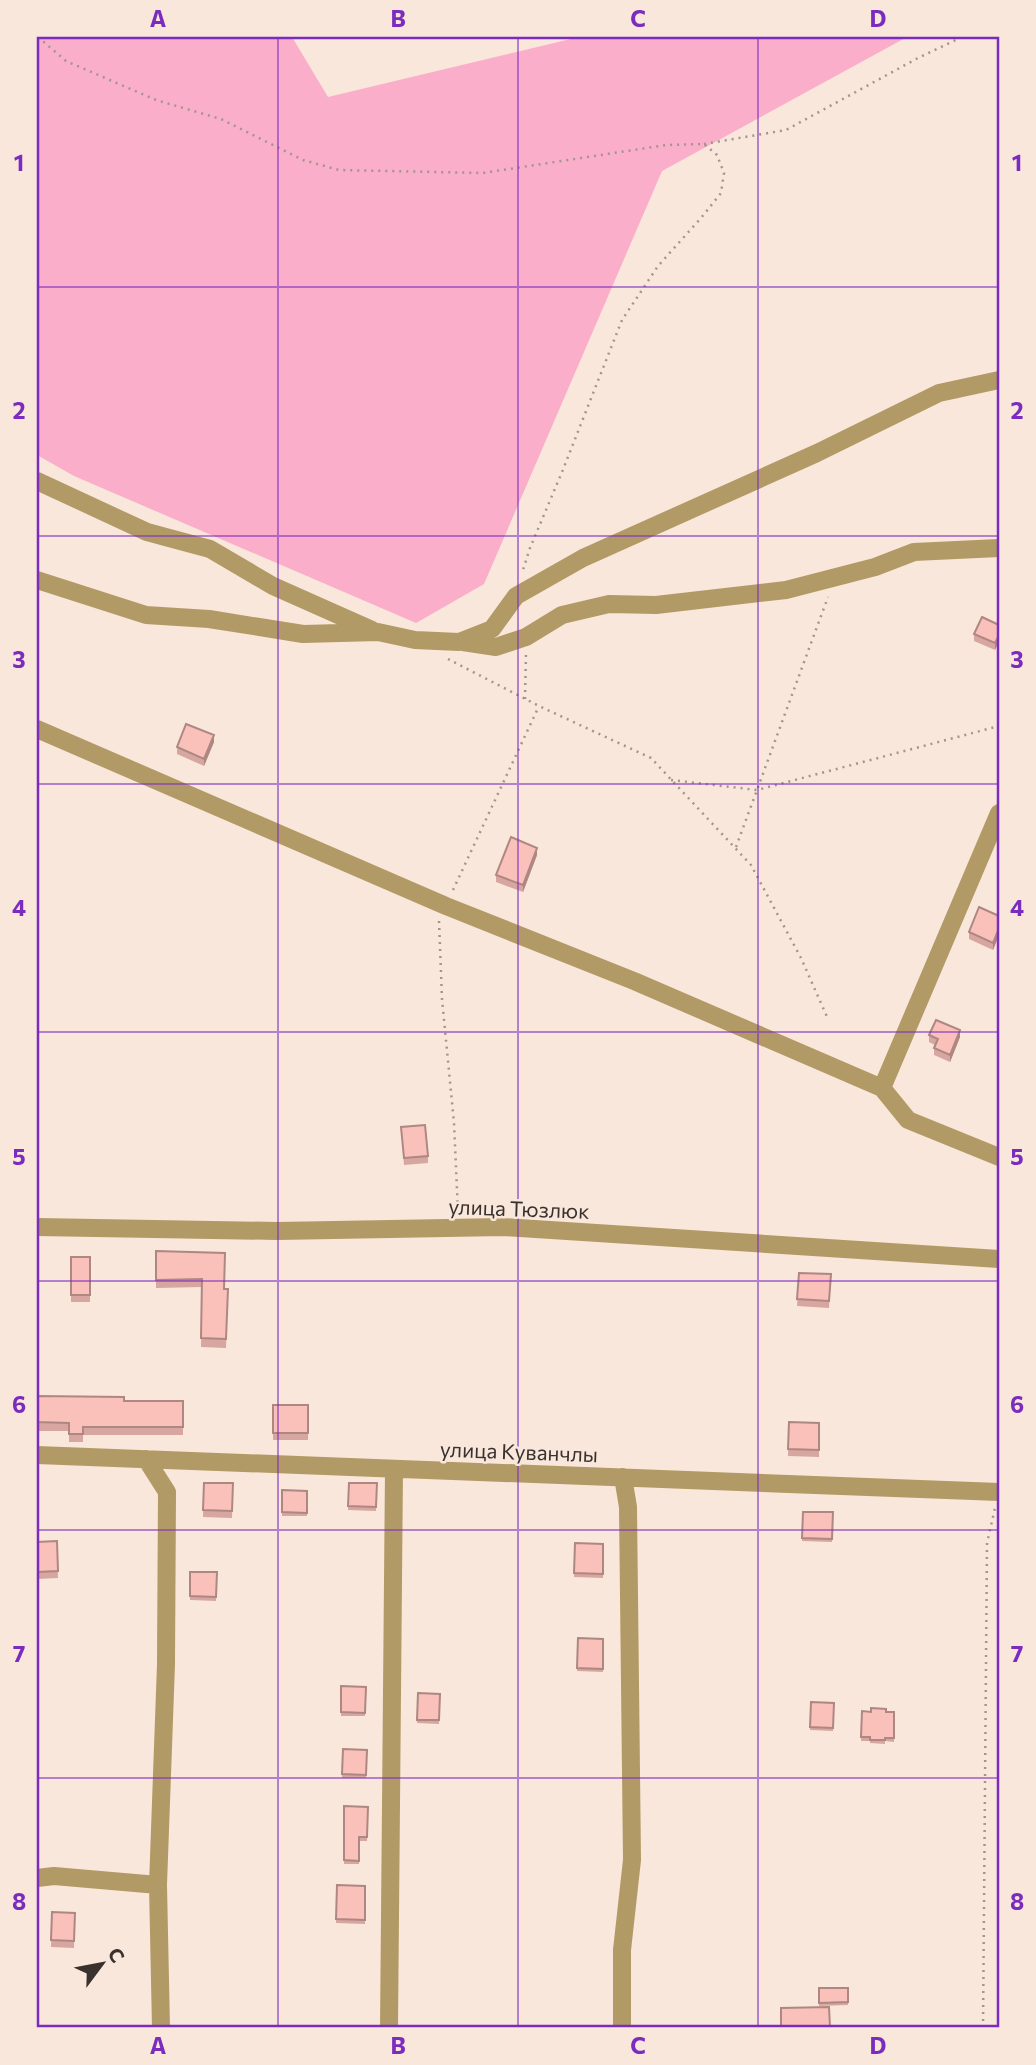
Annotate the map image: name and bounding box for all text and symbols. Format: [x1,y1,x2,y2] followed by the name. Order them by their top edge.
[150,4,167,32] text: A
[390,4,406,32] text: B
[630,4,646,32] text: C
[870,4,887,32] text: D
[14,148,24,176] text: 1
[1012,148,1022,176] text: 1
[12,396,26,424] text: 2
[1010,396,1024,424] text: 2
[12,645,26,673] text: 3
[1010,645,1024,673] text: 3
[12,893,26,921] text: 4
[1010,893,1024,921] text: 4
[12,1142,26,1170] text: 5
[1010,1142,1024,1170] text: 5
[448,1193,590,1223] street label: улица Тюзлюк
[12,1390,26,1418] text: 6
[1010,1390,1024,1418] text: 6
[440,1436,598,1466] street label: улица Куванчлы
[13,1639,25,1667] text: 7
[1011,1639,1023,1667] text: 7
[12,1887,26,1915] text: 8
[1010,1887,1024,1915] text: 8
[66,1928,136,1998] north arrow
[104,1943,130,1966] text: С
[150,2031,167,2059] text: A
[390,2031,406,2059] text: B
[630,2031,646,2059] text: C
[870,2031,887,2059] text: D

